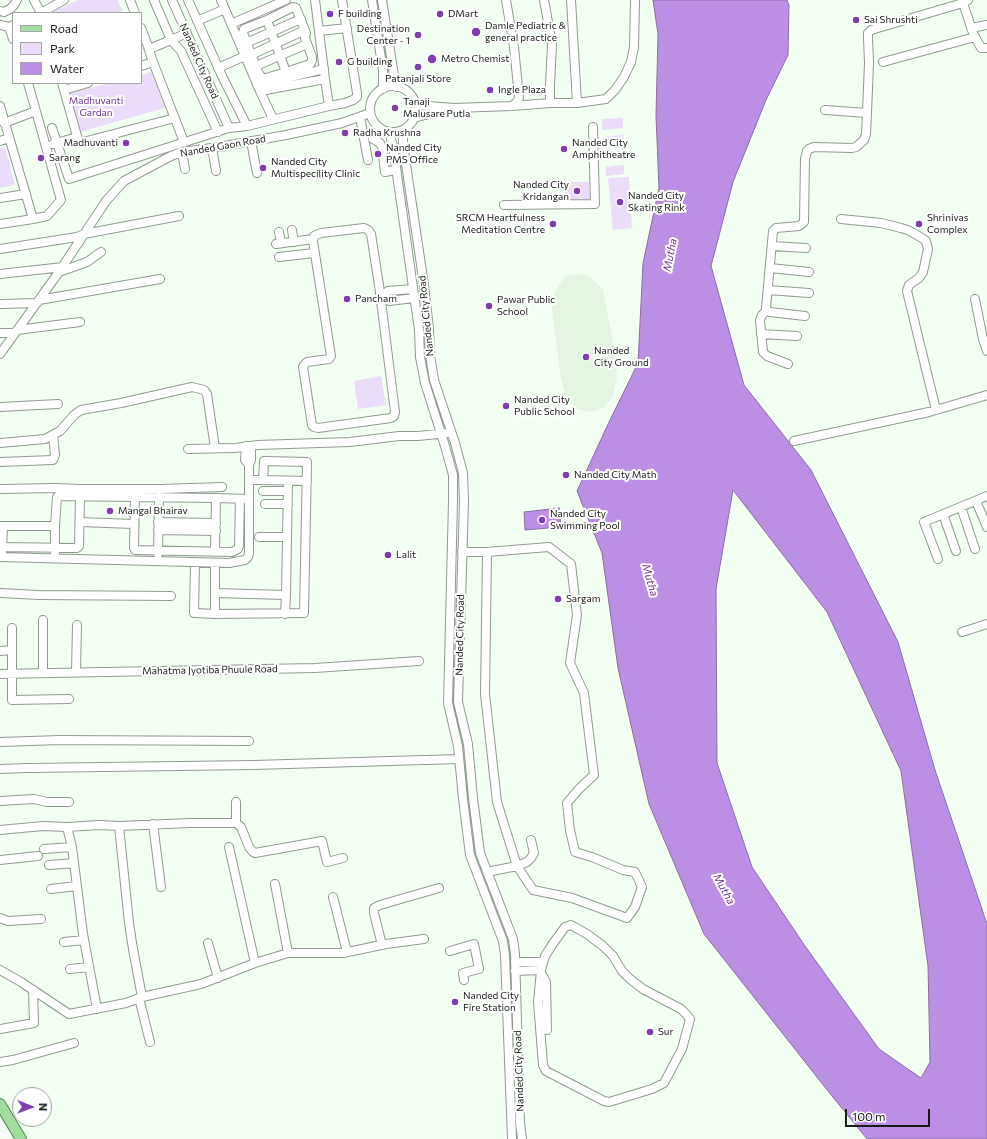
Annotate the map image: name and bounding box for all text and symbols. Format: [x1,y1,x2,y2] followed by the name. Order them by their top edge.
[338,8,382,20] place label: F building
[448,8,478,20] place label: DMart
[325,9,335,19] marker: F building
[435,9,445,19] marker: DMart
[12,12,142,84] legend
[864,14,918,26] place label: Sai Shrushti
[851,15,861,25] marker: Sai Shrushti
[485,20,566,44] place label: Damle Pediatric & general practice
[50,21,78,35] text: Road
[177,21,221,101] street label: Nanded City Road
[357,23,410,46] place label: Destination Center - 1
[470,26,482,38] marker: Damle Pediatric & general practice
[413,30,423,40] marker: Destination Center - 1
[50,41,75,55] text: Park
[426,53,438,65] marker: Metro Chemist
[441,53,509,65] place label: Metro Chemist
[347,56,392,68] place label: G building
[334,57,344,67] marker: G building
[50,61,84,75] text: Water
[413,62,423,72] marker: Patanjali Store
[385,73,451,85] place label: Patanjali Store
[498,84,546,96] place label: Ingle Plaza
[485,85,495,95] marker: Ingle Plaza
[69,95,123,118] park label: Madhuvanti Gardan
[403,96,470,120] place label: Tanaji Malusare Putla
[390,103,400,113] marker: Tanaji Malusare Putla
[353,127,421,139] place label: Radha Krushna
[340,128,350,138] marker: Radha Krushna
[179,133,267,159] street label: Nanded Gaon Road
[64,137,118,149] place label: Madhuvanti
[572,137,635,160] place label: Nanded City Amphitheatre
[121,138,131,148] marker: Madhuvanti
[386,142,442,166] place label: Nanded City PMS Office
[559,144,569,154] marker: Nanded City Amphitheatre
[373,149,383,159] marker: Nanded City PMS Office
[49,152,80,164] place label: Sarang
[36,153,46,163] marker: Sarang
[271,156,360,180] place label: Nanded City Multispecility Clinic
[258,163,268,173] marker: Nanded City Multispecility Clinic
[513,179,569,202] place label: Nanded City Kridangan
[572,186,582,196] marker: Nanded City Kridangan
[628,190,685,214] place label: Nanded City Skating Rink
[615,197,625,207] marker: Nanded City Skating Rink
[456,212,545,236] place label: SRCM Heartfulness Meditation Centre
[927,212,968,236] place label: Shrinivas Complex
[548,219,558,229] marker: SRCM Heartfulness Meditation Centre
[914,219,924,229] marker: Shrinivas Complex
[660,237,680,273] water label: Mutha
[416,275,436,357] street label: Nanded City Road
[355,293,397,305] place label: Pancham
[342,294,352,304] marker: Pancham
[497,294,555,318] place label: Pawar Public School
[484,301,494,311] marker: Pawar Public School
[594,345,649,368] place label: Nanded City Ground
[581,352,591,362] marker: Nanded City Ground
[514,394,575,418] place label: Nanded City Public School
[501,401,511,411] marker: Nanded City Public School
[574,469,656,481] place label: Nanded City Math
[561,470,571,480] marker: Nanded City Math
[118,505,188,517] place label: Mangal Bhairav
[105,506,115,516] marker: Mangal Bhairav
[550,508,620,532] place label: Nanded City Swimming Pool
[537,515,547,525] marker: Nanded City Swimming Pool
[396,549,416,561] place label: Lalit
[383,550,393,560] marker: Lalit
[639,562,661,598] water label: Mutha
[566,593,600,605] place label: Sargam
[453,594,467,676] street label: Nanded City Road
[553,594,563,604] marker: Sargam
[142,663,278,677] street label: Mahatma Jyotiba Phuule Road
[710,871,738,907] water label: Mutha
[463,990,519,1014] place label: Nanded City Fire Station
[450,997,460,1007] marker: Nanded City Fire Station
[658,1026,673,1038] place label: Sur
[645,1027,655,1037] marker: Sur
[512,1030,526,1112] street label: Nanded City Road
[12,1087,52,1127] north arrow
[847,1101,932,1127] scale bar
[37,1103,50,1111] text: N
[852,1109,886,1123] text: 100 m

